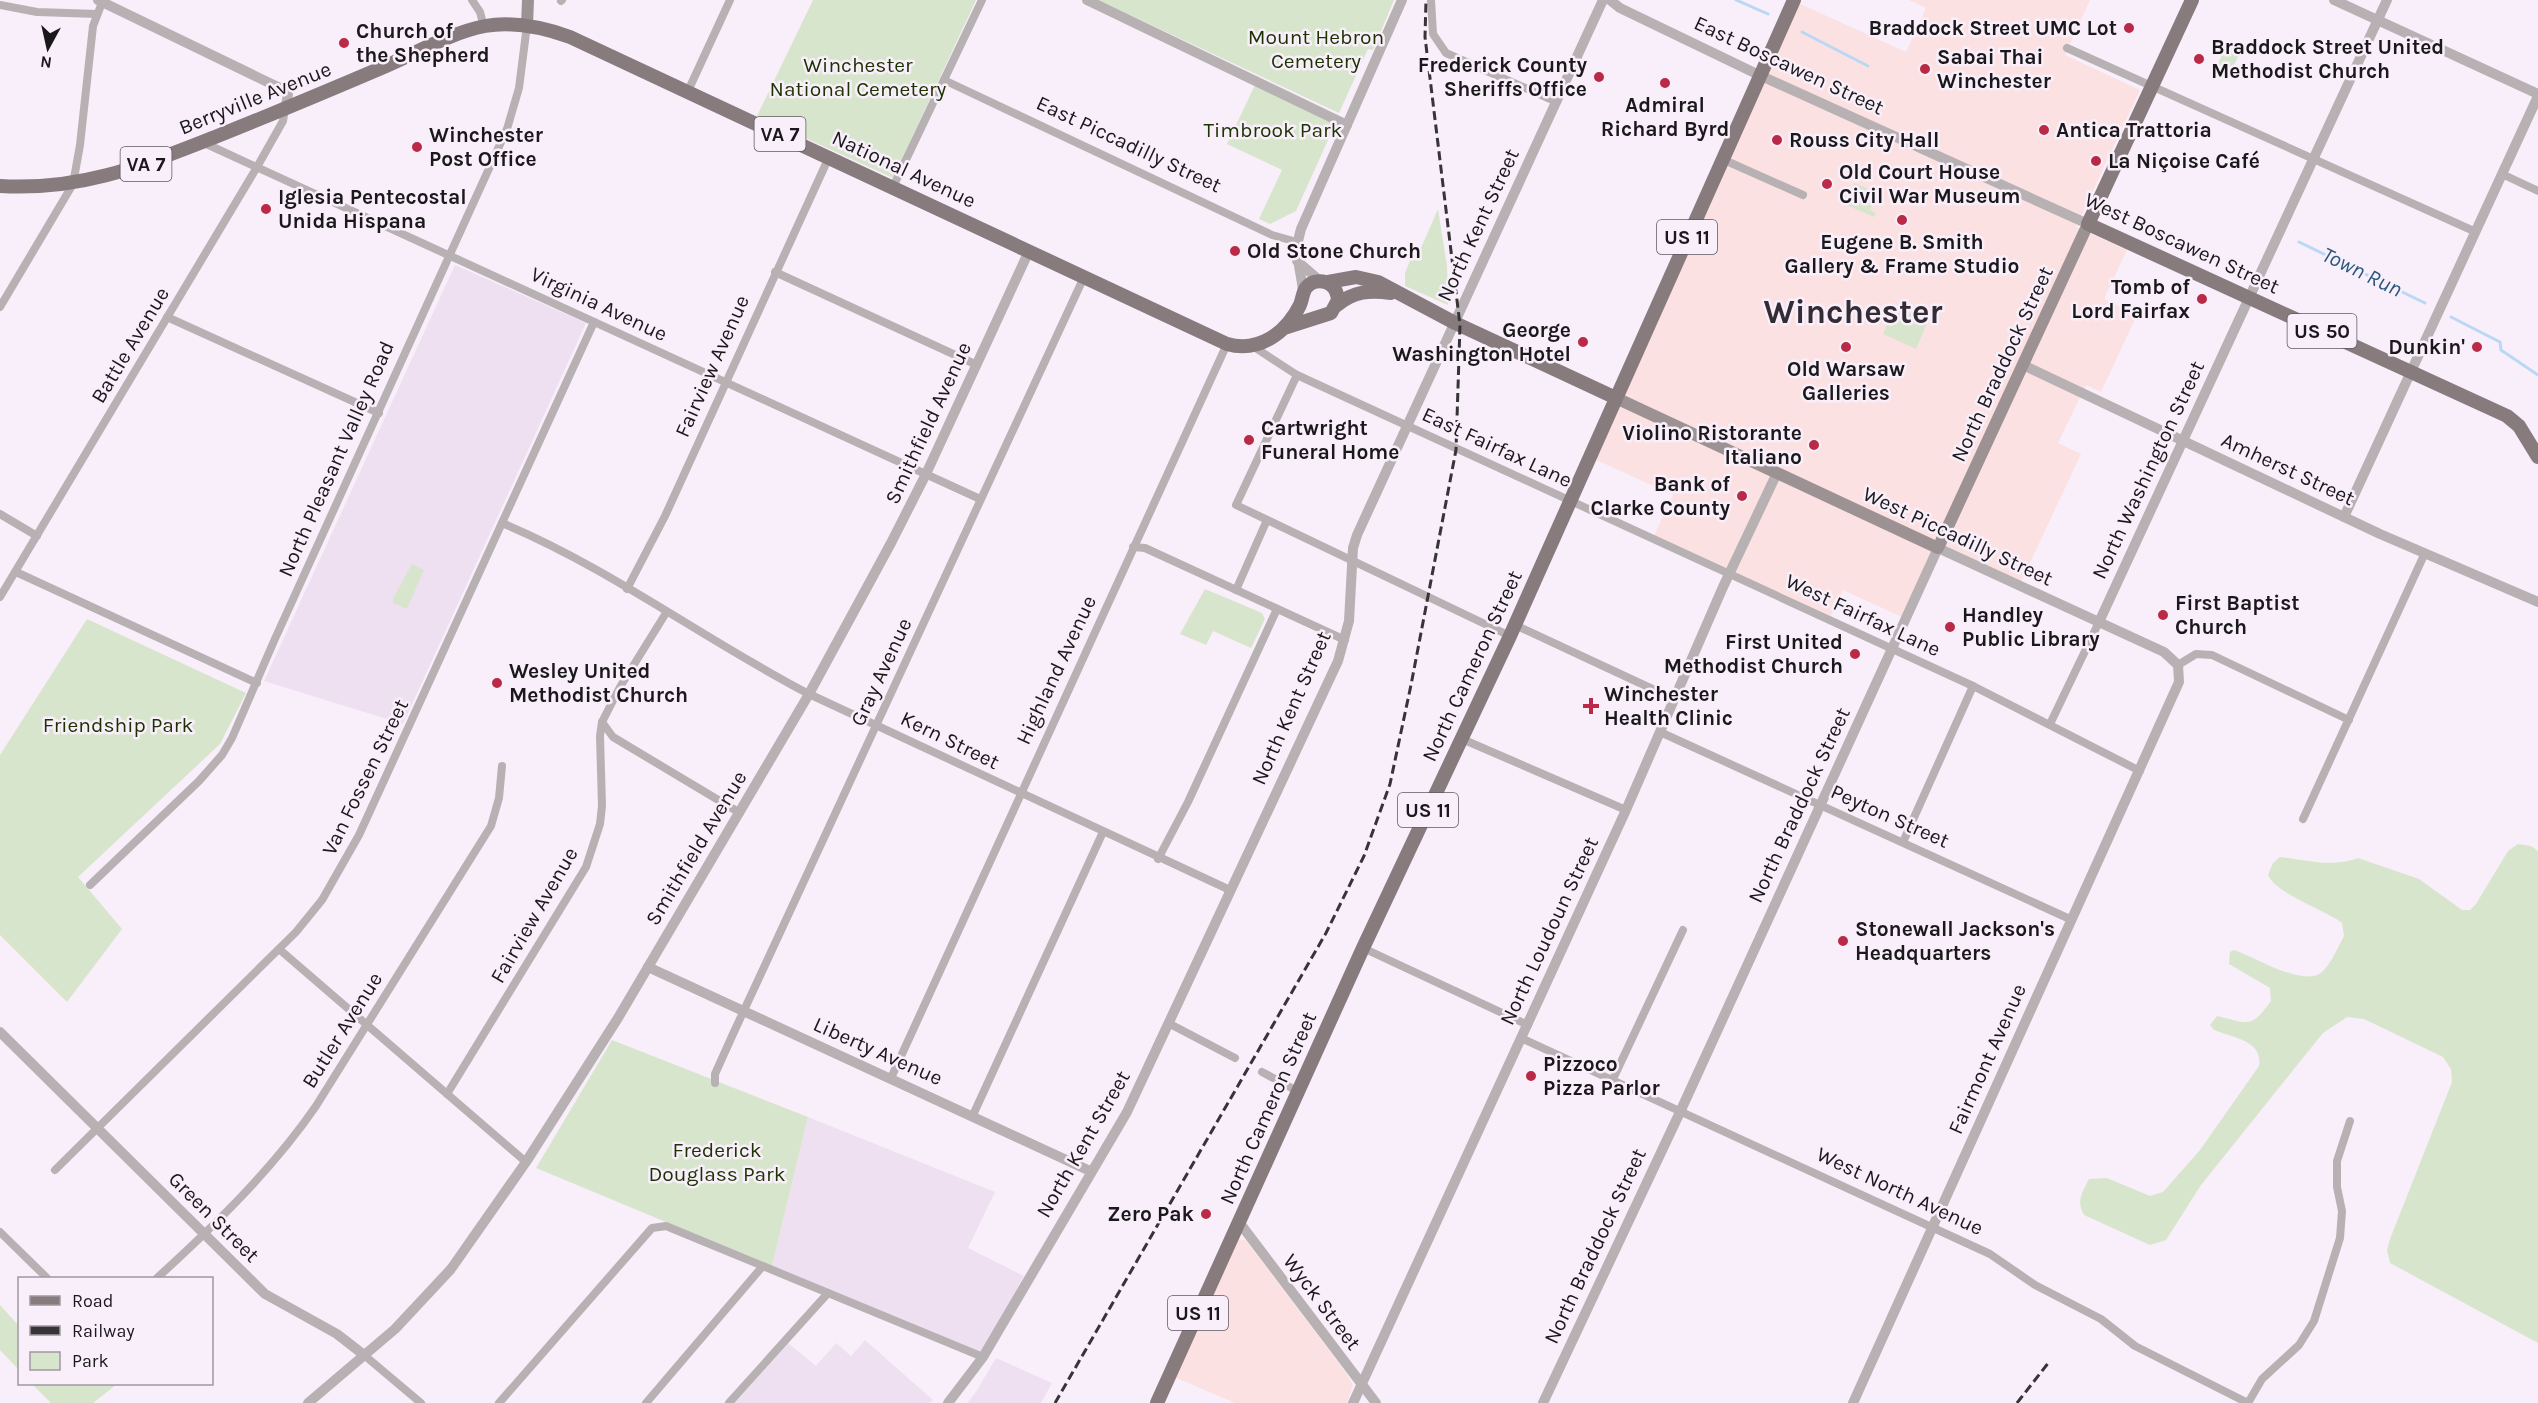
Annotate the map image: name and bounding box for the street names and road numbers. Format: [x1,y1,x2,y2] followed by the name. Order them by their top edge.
[1690,10,1888,120] street label: East Boscawen Street
[175,56,335,140] street label: Berryville Avenue
[1033,91,1225,197] street label: East Piccadilly Street
[754,117,806,151] road number: VA 7
[828,125,980,213] street label: National Avenue
[1432,145,1524,305] street label: North Kent Street
[120,147,172,181] road number: VA 7
[2081,187,2283,299] street label: West Boscawen Street
[1657,220,1717,254] road number: US 11
[527,262,671,346] street label: Virginia Avenue
[1946,262,2058,466] street label: North Braddock Street
[86,283,174,407] street label: Battle Avenue
[670,291,754,441] street label: Fairview Avenue
[2288,314,2356,348] road number: US 50
[273,337,399,581] street label: North Pleasant Valley Road
[880,338,976,508] street label: Smithfield Avenue
[2087,357,2209,583] street label: North Washington Street
[1418,402,1576,492] street label: East Fairfax Lane
[2218,428,2359,510] street label: Amherst Street
[1859,481,2057,591] street label: West Piccadilly Street
[1417,566,1527,765] street label: North Cameron Street
[1782,569,1944,661] street label: West Fairfax Lane
[1011,592,1101,748] street label: Highland Avenue
[845,614,917,730] street label: Gray Avenue
[1246,627,1336,789] street label: North Kent Street
[317,695,413,859] street label: Van Fossen Street
[1743,703,1855,907] street label: North Braddock Street
[897,706,1003,774] street label: Kern Street
[640,766,752,930] street label: Smithfield Avenue
[1827,779,1953,853] street label: Peyton Street
[1398,793,1458,827] road number: US 11
[1495,833,1603,1029] street label: North Loudoun Street
[485,843,583,987] street label: Fairview Avenue
[297,968,387,1092] street label: Butler Avenue
[1943,980,2031,1138] street label: Fairmont Avenue
[1215,1008,1321,1208] street label: North Cameron Street
[810,1012,946,1090] street label: Liberty Avenue
[1031,1066,1135,1222] street label: North Kent Street
[1813,1142,1987,1240] street label: West North Avenue
[1539,1144,1651,1348] street label: North Braddock Street
[164,1167,264,1267] street label: Green Street
[1278,1249,1366,1355] street label: Wyck Street
[1168,1296,1228,1330] road number: US 11

